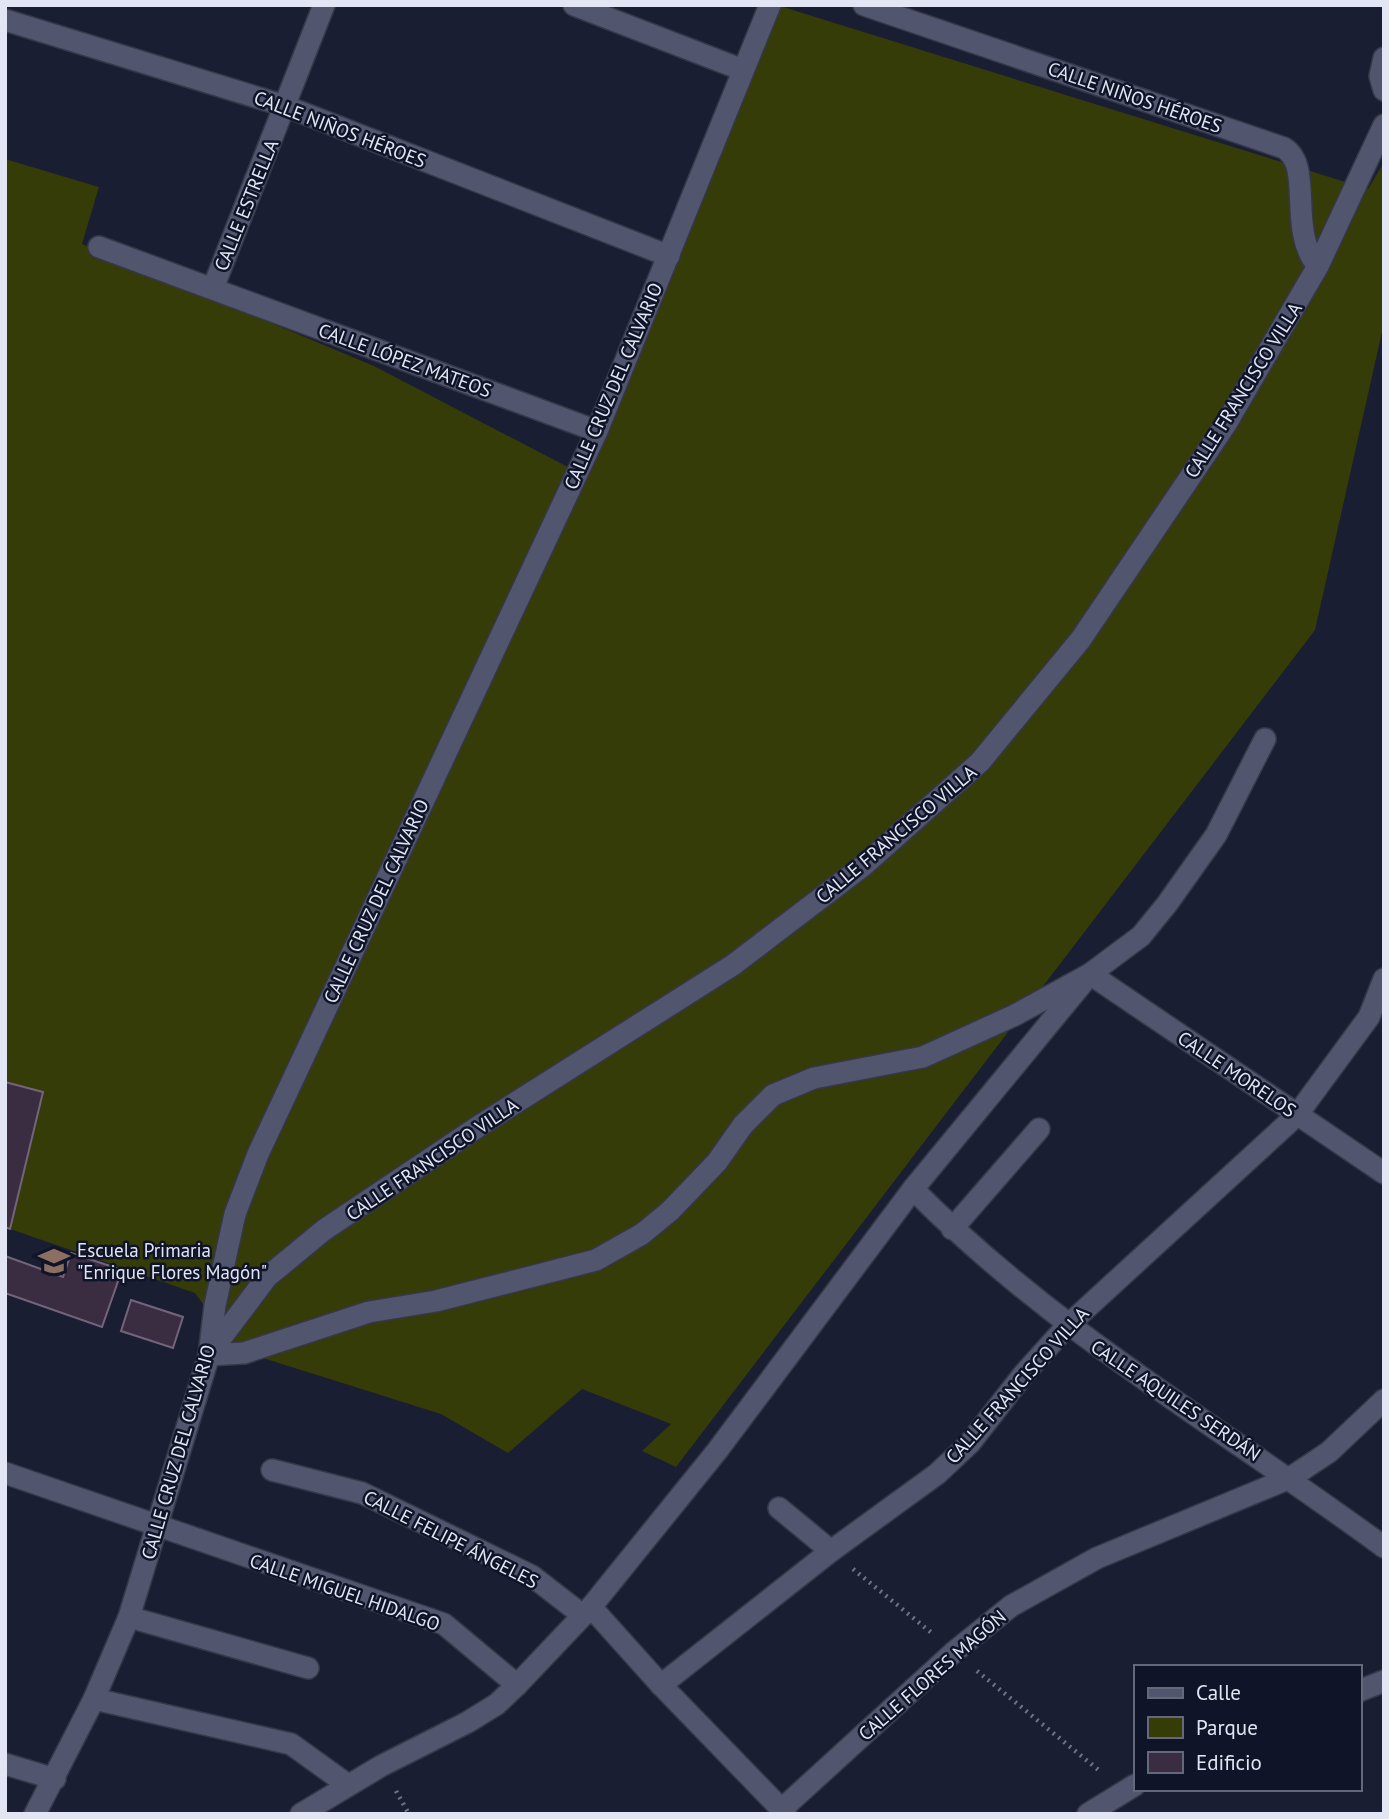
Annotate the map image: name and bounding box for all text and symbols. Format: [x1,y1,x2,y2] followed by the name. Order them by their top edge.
[1045,56,1225,138] street label: CALLE NIÑOS HÉROES
[251,85,429,173] street label: CALLE NIÑOS HÉROES
[209,136,283,274] street label: CALLE ESTRELLA
[559,279,667,493] street label: CALLE CRUZ DEL CALVARIO
[1179,298,1307,482] street label: CALLE FRANCISCO VILLA
[315,318,495,402] street label: CALLE LÓPEZ MATEOS
[811,760,981,908] street label: CALLE FRANCISCO VILLA
[318,795,434,1007] street label: CALLE CRUZ DEL CALVARIO
[1173,1026,1301,1122] street label: CALLE MORELOS
[341,1092,523,1226] street label: CALLE FRANCISCO VILLA
[77,1238,267,1284] place label: Escuela Primaria "Enrique Flores Magón"
[37,1244,71,1278] school or university icon: Escuela Primaria "Enrique Flores Magón"
[940,1302,1094,1468] street label: CALLE FRANCISCO VILLA
[1086,1334,1266,1466] street label: CALLE AQUILES SERDÁN
[136,1342,220,1562] street label: CALLE CRUZ DEL CALVARIO
[360,1485,542,1593] street label: CALLE FELIPE ÁNGELES
[247,1548,443,1636] street label: CALLE MIGUEL HIDALGO
[853,1604,1011,1746] street label: CALLE FLORES MAGÓN
[1134,1665,1361,1791] legend
[1196,1679,1241,1706] text: Calle
[1196,1714,1258,1741] text: Parque
[1196,1749,1262,1776] text: Edificio

